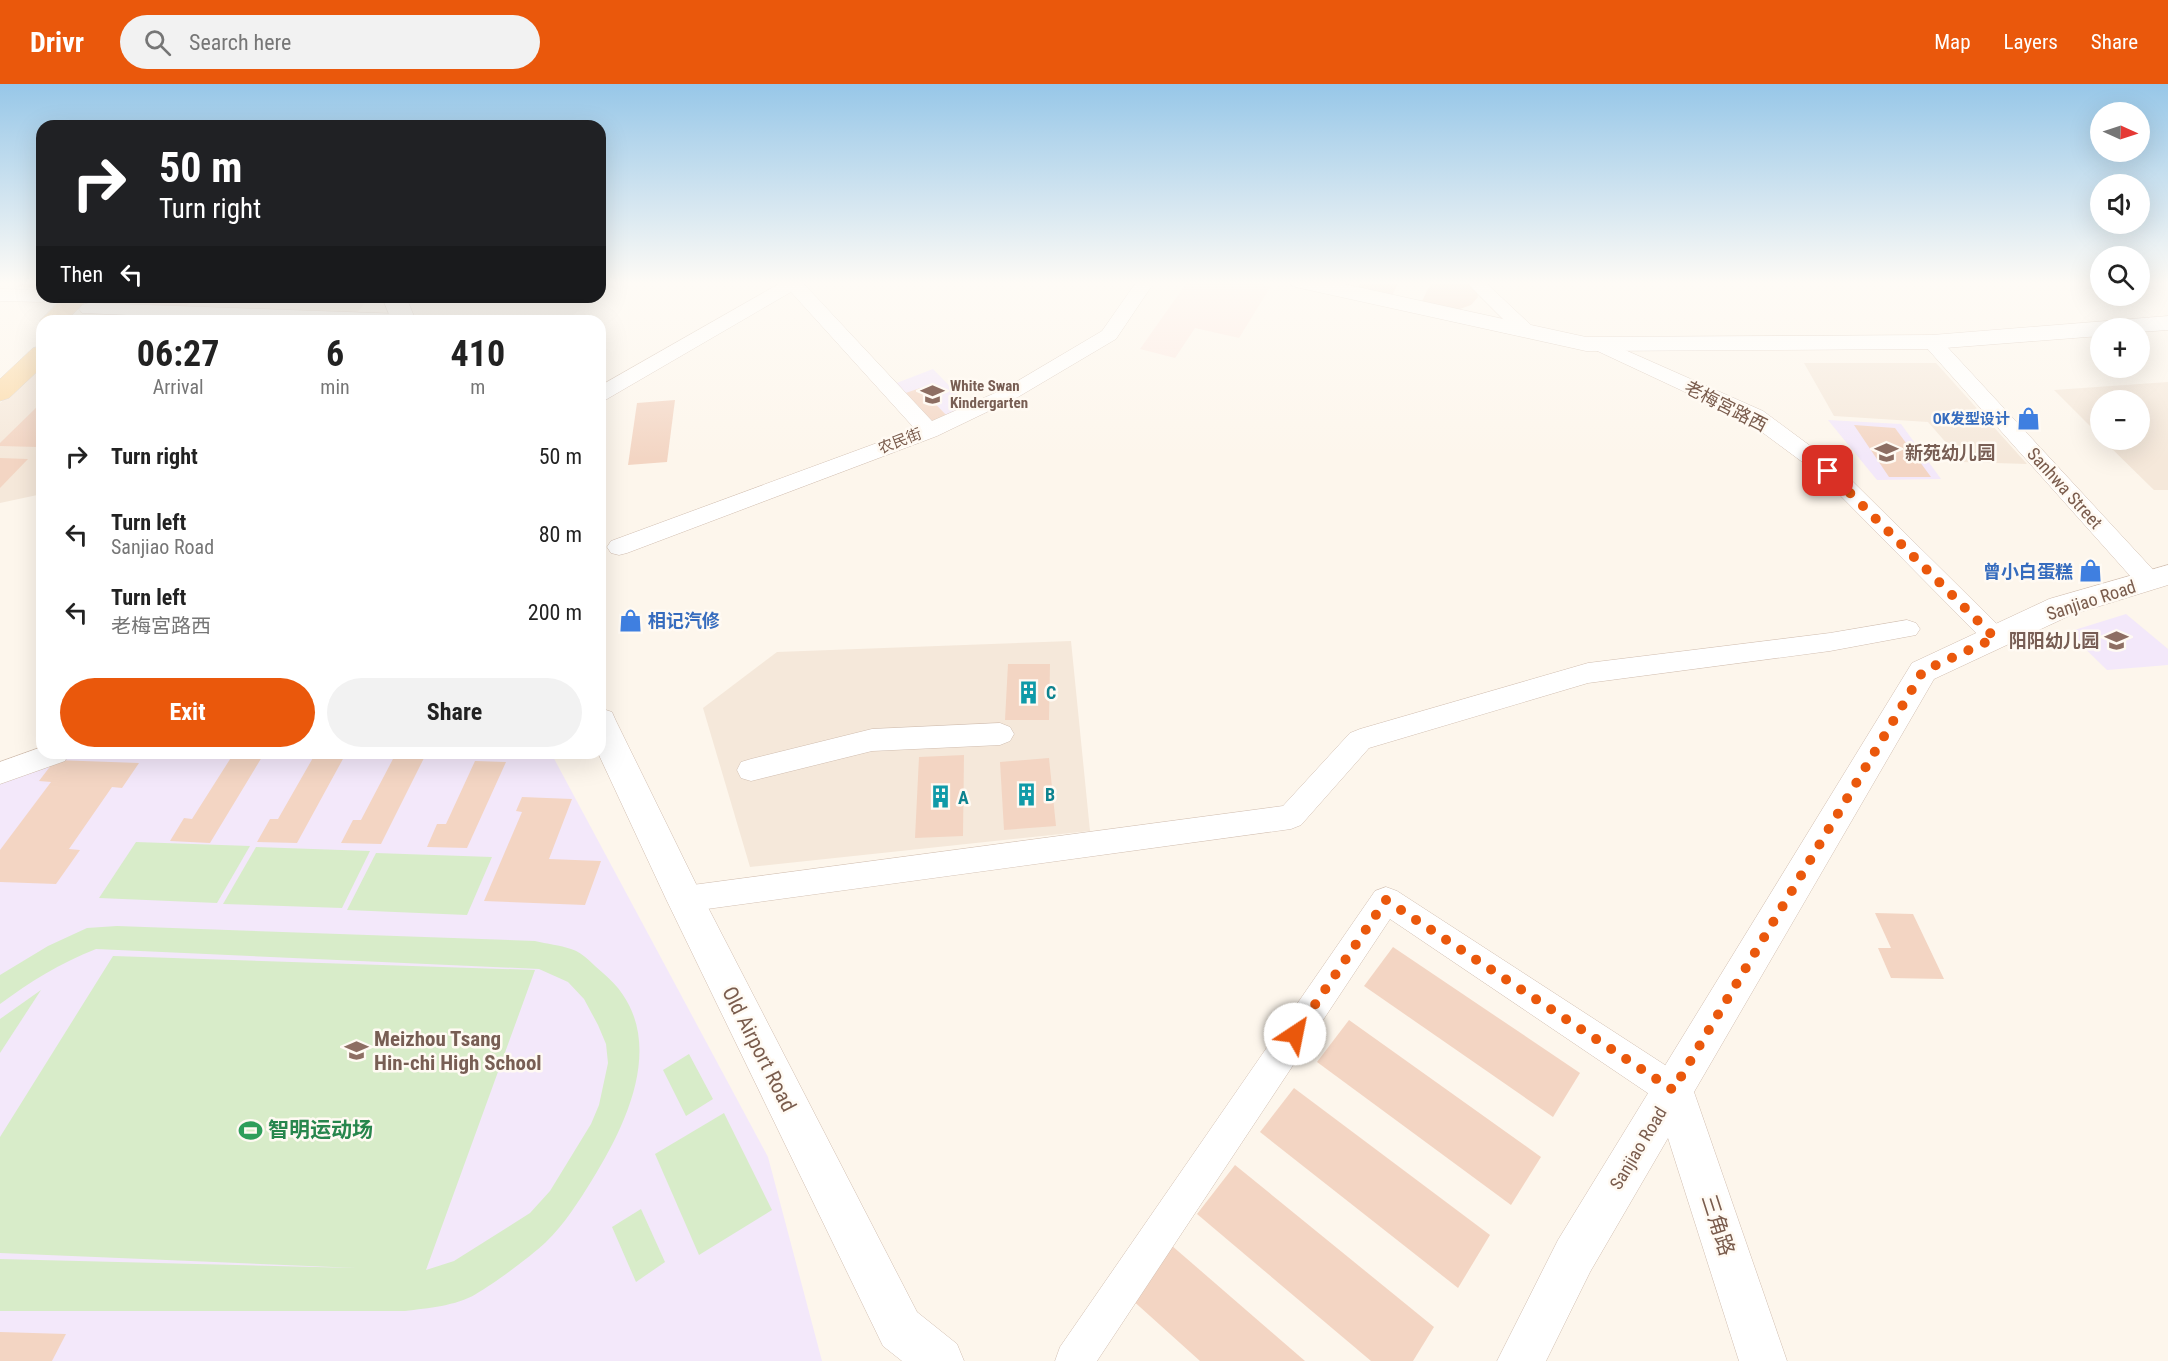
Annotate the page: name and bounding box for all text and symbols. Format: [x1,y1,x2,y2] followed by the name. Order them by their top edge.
[120,15,540,69] search box
[30,26,84,59] text: Drivr
[141,26,174,59] icon: search
[189,30,291,55] text: Search here
[1934,30,1971,54] text: Map
[2004,30,2058,54] text: Layers
[2091,30,2138,54] text: Share
[2090,102,2150,162] north arrow
[2090,102,2150,450] map controls
[159,143,242,192] text: 50 m
[60,144,138,222] icon: right
[2090,174,2150,234] button: sound
[159,193,261,225] text: Turn right
[2090,246,2150,306] button: search
[115,258,148,291] icon: left
[60,262,103,287] text: Then
[2090,318,2150,378] button: +
[137,333,219,375] text: 06:27
[326,333,344,375] text: 6
[451,333,505,375] text: 410
[153,375,204,399] text: Arrival
[320,375,350,399] text: min
[470,375,485,399] text: m
[1681,376,1771,436] street label: 老梅宮路西
[950,377,1028,412] place label: White Swan Kindergarten
[919,382,945,408] school or university icon: White Swan Kindergarten
[2090,390,2150,450] button: −
[2015,406,2041,432] shop icon: OK发型设计
[1933,410,2010,428] place label: OK发型设计
[876,425,924,457] street label: 农民街
[1874,439,1900,465] school or university icon: 新苑幼儿园
[60,440,93,473] icon: right
[1905,442,1995,463] place label: 新苑幼儿园
[2023,443,2107,533] street label: Sanhwa Street
[111,444,198,469] text: Turn right
[539,444,582,469] text: 50 m
[1802,445,1853,496] pin
[1811,454,1844,487] icon: arrive
[111,510,186,535] text: Turn left
[60,518,93,551] icon: left
[539,522,582,547] text: 80 m
[111,535,214,559] text: Sanjiao Road
[2078,558,2104,584] shop icon: 曾小白蛋糕
[1983,561,2073,582] place label: 曾小白蛋糕
[2044,576,2138,624] street label: Sanjiao Road
[111,585,186,610] text: Turn left
[60,596,93,629] icon: left
[528,600,582,625] text: 200 m
[617,607,643,633] shop icon: 相记汽修
[648,610,720,631] place label: 相记汽修
[111,614,211,638] text: 老梅宮路西
[2104,627,2130,653] school or university icon: 阳阳幼儿园
[2009,630,2099,651] place label: 阳阳幼儿园
[60,678,315,747] button: Exit
[327,678,582,747] button: Share
[1015,679,1041,705] building icon: C
[1046,682,1056,703] place label: C
[1014,781,1040,807] building icon: B
[927,784,953,810] building icon: A
[1045,784,1055,805] place label: B
[958,787,969,808] place label: A
[717,983,801,1115] street label: Old Airport Road
[1263,1002,1327,1066] position arrow
[374,1027,542,1075] place label: Meizhou Tsang Hin-chi High School
[343,1038,369,1064] school or university icon: Meizhou Tsang Hin-chi High School
[1605,1103,1671,1193] street label: Sanjiao Road
[237,1117,263,1143] sports icon: 智明运动场
[268,1118,373,1142] place label: 智明运动场
[1697,1191,1739,1259] street label: 三角路

